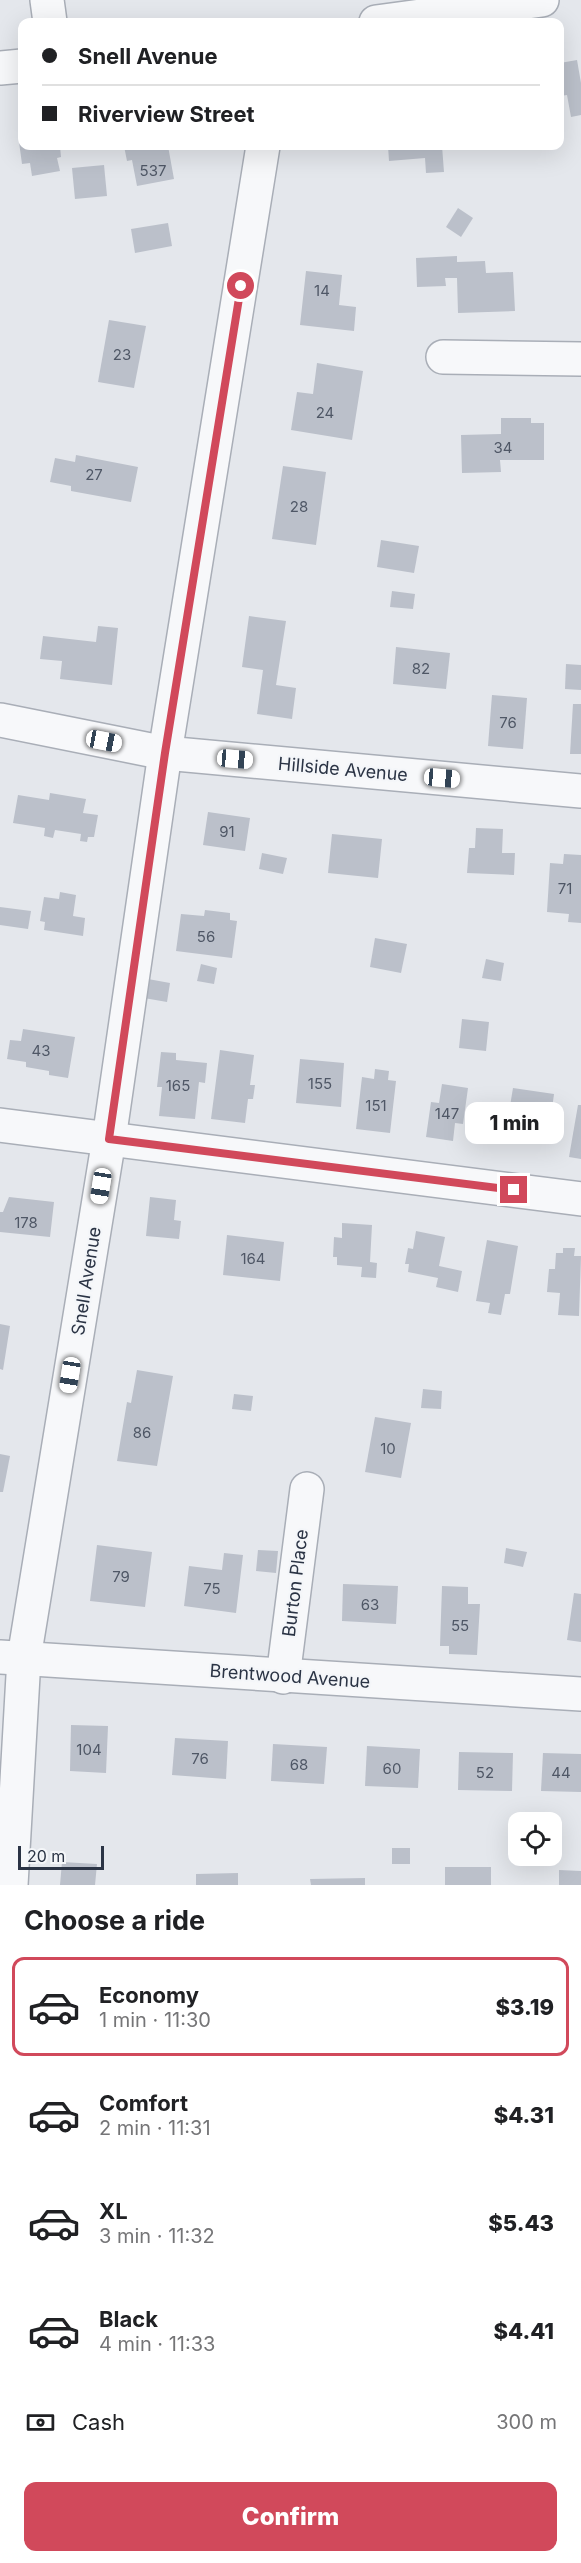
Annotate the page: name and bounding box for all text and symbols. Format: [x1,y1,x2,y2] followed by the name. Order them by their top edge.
[78,43,218,69] text: Snell Avenue
[78,101,255,127] text: Riverview Street
[140,161,166,180] house number: 537
[227,272,254,299] route start
[314,281,330,300] house number: 14
[113,345,131,364] house number: 23
[316,403,334,422] house number: 24
[494,438,512,457] house number: 34
[85,465,103,484] house number: 27
[290,497,308,516] house number: 28
[412,659,430,678] house number: 82
[499,713,517,732] house number: 76
[85,729,123,753] car
[216,748,254,770] car
[277,753,409,785] street label: Hillside Avenue
[423,767,461,789] car
[219,822,235,841] house number: 91
[558,879,572,898] house number: 71
[197,927,215,946] house number: 56
[32,1041,50,1060] house number: 43
[308,1074,332,1093] house number: 155
[166,1076,190,1095] house number: 165
[365,1096,387,1115] house number: 151
[464,1103,564,1145] callout: 1 min
[435,1104,459,1123] house number: 147
[489,1111,540,1135] text: 1 min
[89,1167,113,1205] car
[500,1176,527,1203] route end
[14,1213,38,1232] house number: 178
[67,1225,105,1337] street label: Snell Avenue
[240,1249,266,1268] house number: 164
[58,1356,82,1394] car
[133,1423,151,1442] house number: 86
[380,1439,396,1458] house number: 10
[278,1528,312,1638] street label: Burton Place
[112,1567,130,1586] house number: 79
[203,1579,221,1598] house number: 75
[361,1595,379,1614] house number: 63
[451,1616,469,1635] house number: 55
[209,1660,371,1692] street label: Brentwood Avenue
[76,1740,102,1759] house number: 104
[191,1749,209,1768] house number: 76
[290,1755,308,1774] house number: 68
[383,1759,401,1778] house number: 60
[476,1763,494,1782] house number: 52
[551,1763,571,1782] house number: 44
[508,1812,562,1866] map controls
[508,1812,562,1866] button: locate
[18,1843,104,1870] scale bar
[27,1846,65,1866] text: 20 m
[24,1904,205,1937] text: Choose a ride
[27,1980,81,2034] icon: car
[99,1982,199,2008] text: Economy
[495,1994,554,2020] text: $3.19
[99,2008,211,2032] text: 1 min · 11:30
[27,2088,81,2142] icon: car
[99,2090,188,2116] text: Comfort
[494,2102,554,2128] text: $4.31
[99,2116,211,2140] text: 2 min · 11:31
[27,2196,81,2250] icon: car
[99,2198,128,2224] text: XL
[488,2210,554,2236] text: $5.43
[99,2224,215,2248] text: 3 min · 11:32
[27,2304,81,2358] icon: car
[99,2306,158,2332] text: Black
[493,2318,554,2344] text: $4.41
[99,2332,215,2356] text: 4 min · 11:33
[24,2406,57,2439] icon: cash
[72,2409,125,2435] text: Cash
[496,2410,557,2434] text: 300 m
[24,2482,557,2551] button: Confirm

